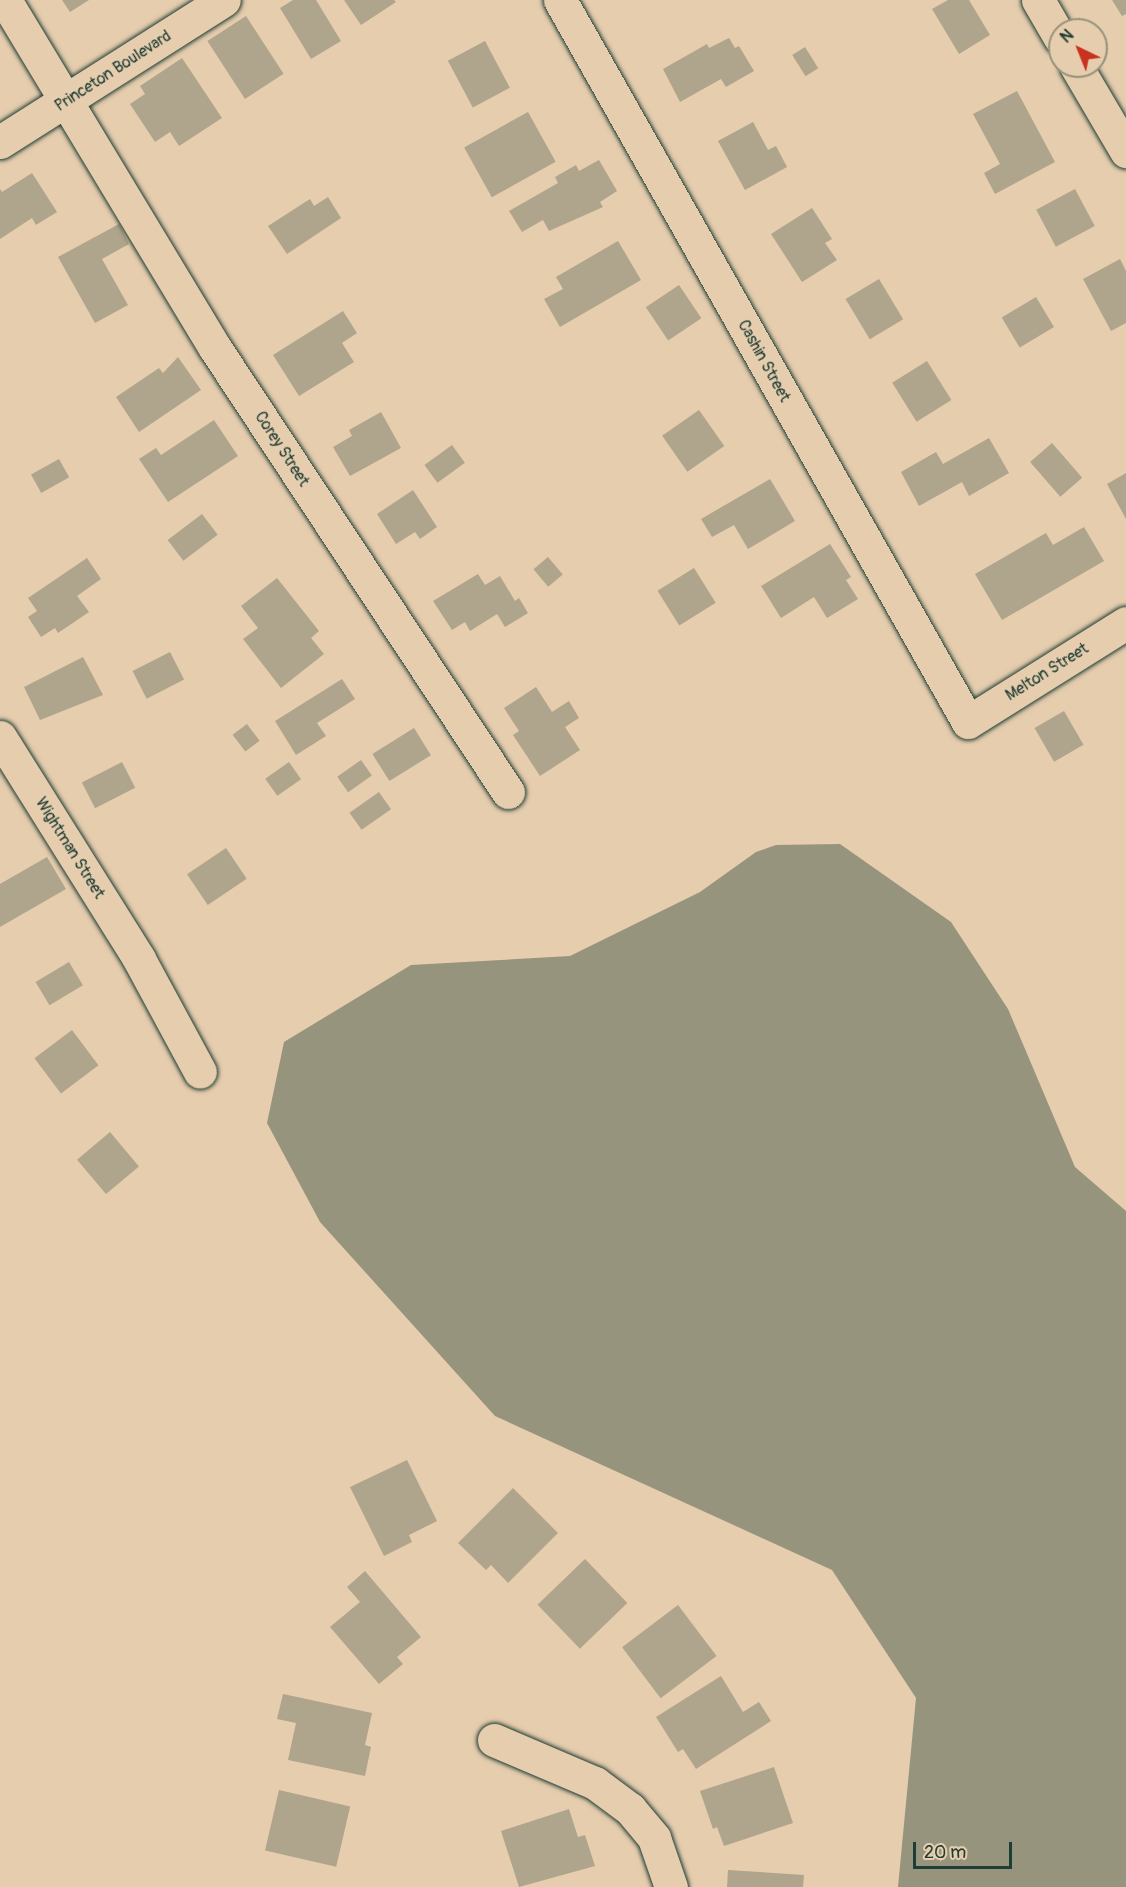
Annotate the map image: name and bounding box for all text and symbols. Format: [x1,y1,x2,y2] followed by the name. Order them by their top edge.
[1048,18,1108,78] north arrow
[1056,25,1078,47] text: N
[51,26,175,116] street label: Princeton Boulevard
[734,317,794,405] street label: Cashin Street
[251,408,313,490] street label: Corey Street
[1002,639,1092,705] street label: Melton Street
[31,794,109,902] street label: Wightman Street
[916,1830,1015,1868] scale bar
[924,1841,966,1864] text: 20 m

